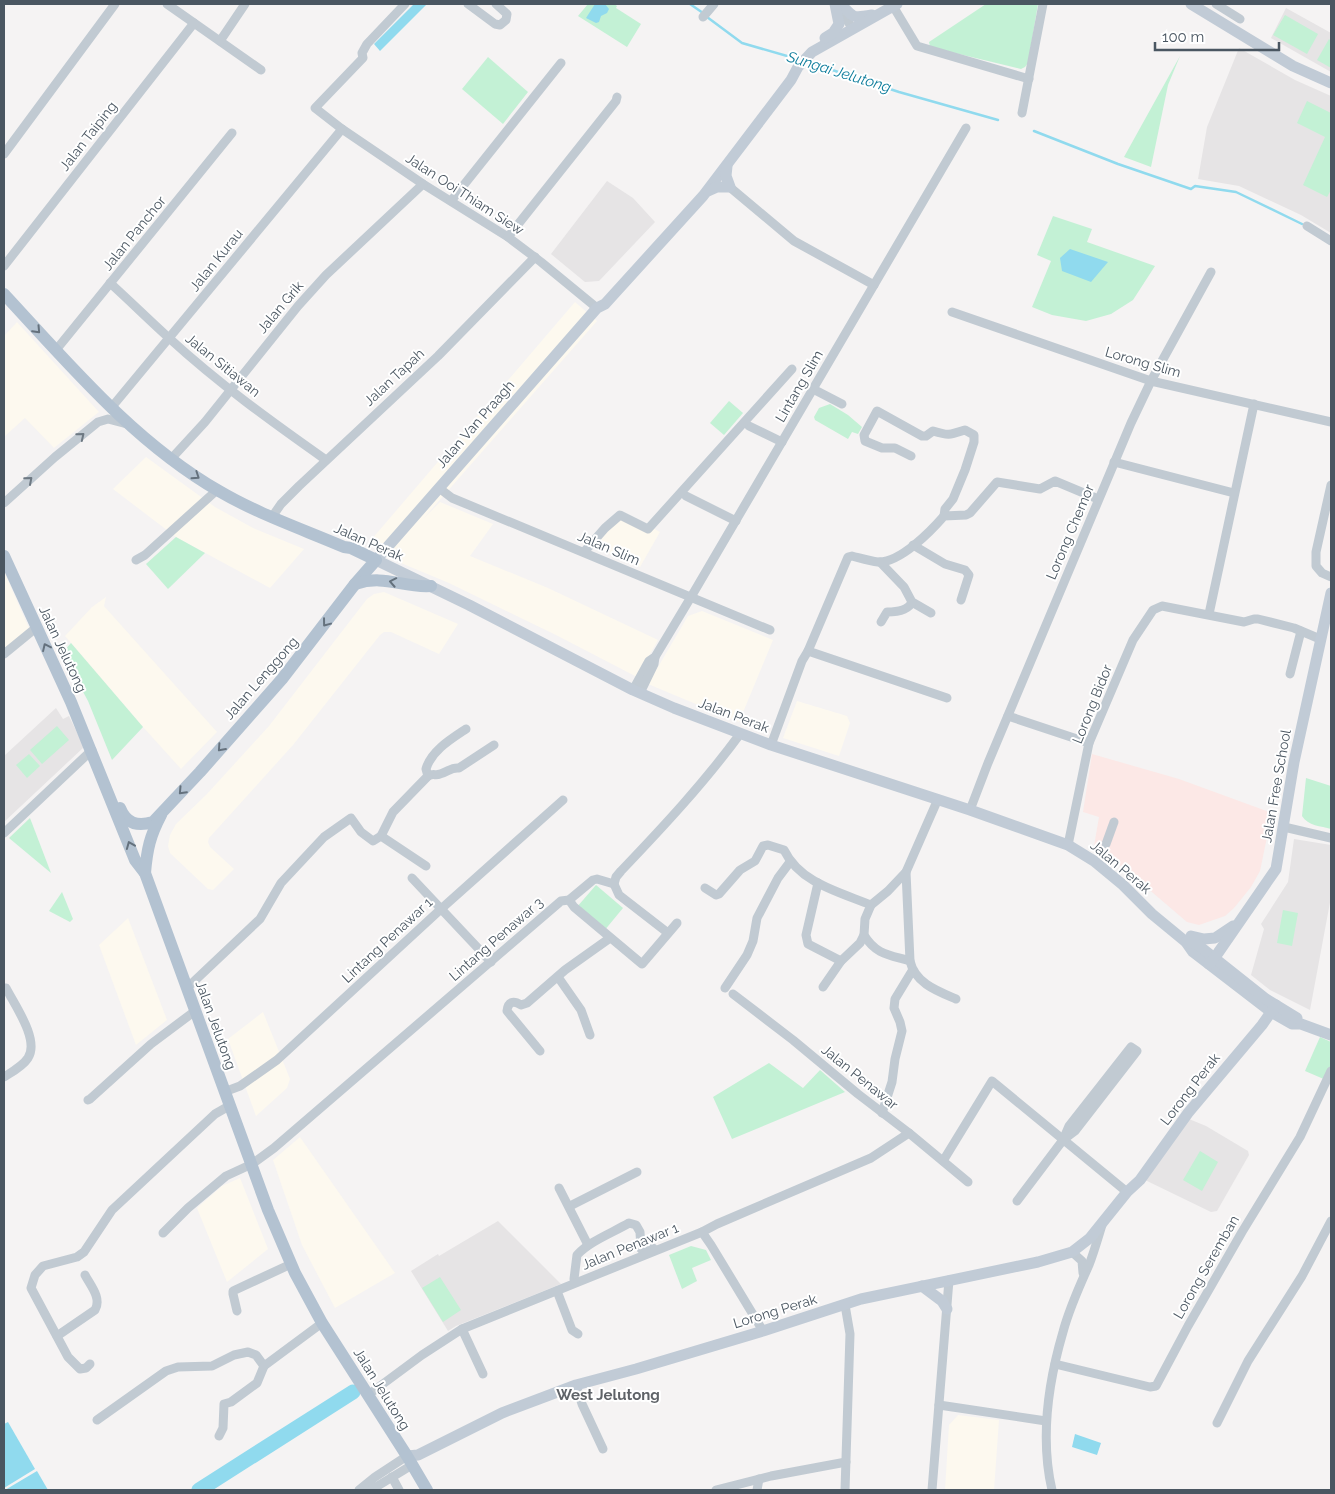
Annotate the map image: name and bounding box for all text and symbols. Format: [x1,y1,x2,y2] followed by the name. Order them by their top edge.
[1155,20,1279,52] scale bar
[1162,28,1204,46] text: 100 m
[784,47,893,96] water label: Sungai Jelutong
[56,98,120,174] street label: Jalan Taiping
[403,150,527,238] street label: Jalan Ooi Thiam Siew
[99,193,169,273] street label: Jalan Panchor
[186,226,246,294] street label: Jalan Kurau
[254,277,307,336] street label: Jalan Grik
[31,324,40,333] one-way arrow
[183,330,263,400] street label: Jalan Sitiawan
[1103,344,1183,380] street label: Lorong Slim
[361,345,427,409] street label: Jalan Tapah
[772,347,826,425] street label: Lintang Slim
[433,377,517,471] street label: Jalan Van Praagh
[75,433,84,442] one-way arrow
[190,470,200,479] one-way arrow
[23,477,32,486] one-way arrow
[1043,482,1097,582] street label: Lorong Chemor
[332,520,407,565] street label: Jalan Perak
[576,528,642,568] street label: Jalan Slim
[389,577,397,587] one-way arrow
[36,603,90,695] street label: Jalan Jelutong
[323,618,332,627] one-way arrow
[221,633,301,723] street label: Jalan Lenggong
[42,643,52,652] one-way arrow
[1069,662,1115,746] street label: Lorong Bidor
[697,694,772,736] street label: Jalan Perak
[1258,728,1294,844] street label: Jalan Free School
[218,742,227,751] one-way arrow
[179,786,188,795] one-way arrow
[1087,837,1155,897] street label: Jalan Perak
[125,841,136,850] one-way arrow
[339,894,435,986] street label: Lintang Penawar 1
[446,894,546,984] street label: Lintang Penawar 3
[192,978,240,1072] street label: Jalan Jelutong
[819,1041,901,1113] street label: Jalan Penawar
[1157,1050,1223,1128] street label: Lorong Perak
[1170,1212,1242,1322] street label: Lorong Seremban
[579,1219,681,1273] street label: Jalan Penawar 1
[731,1291,819,1331] street label: Lorong Perak
[350,1345,414,1433] street label: Jalan Jelutong
[556,1386,660,1404] district label: West Jelutong

